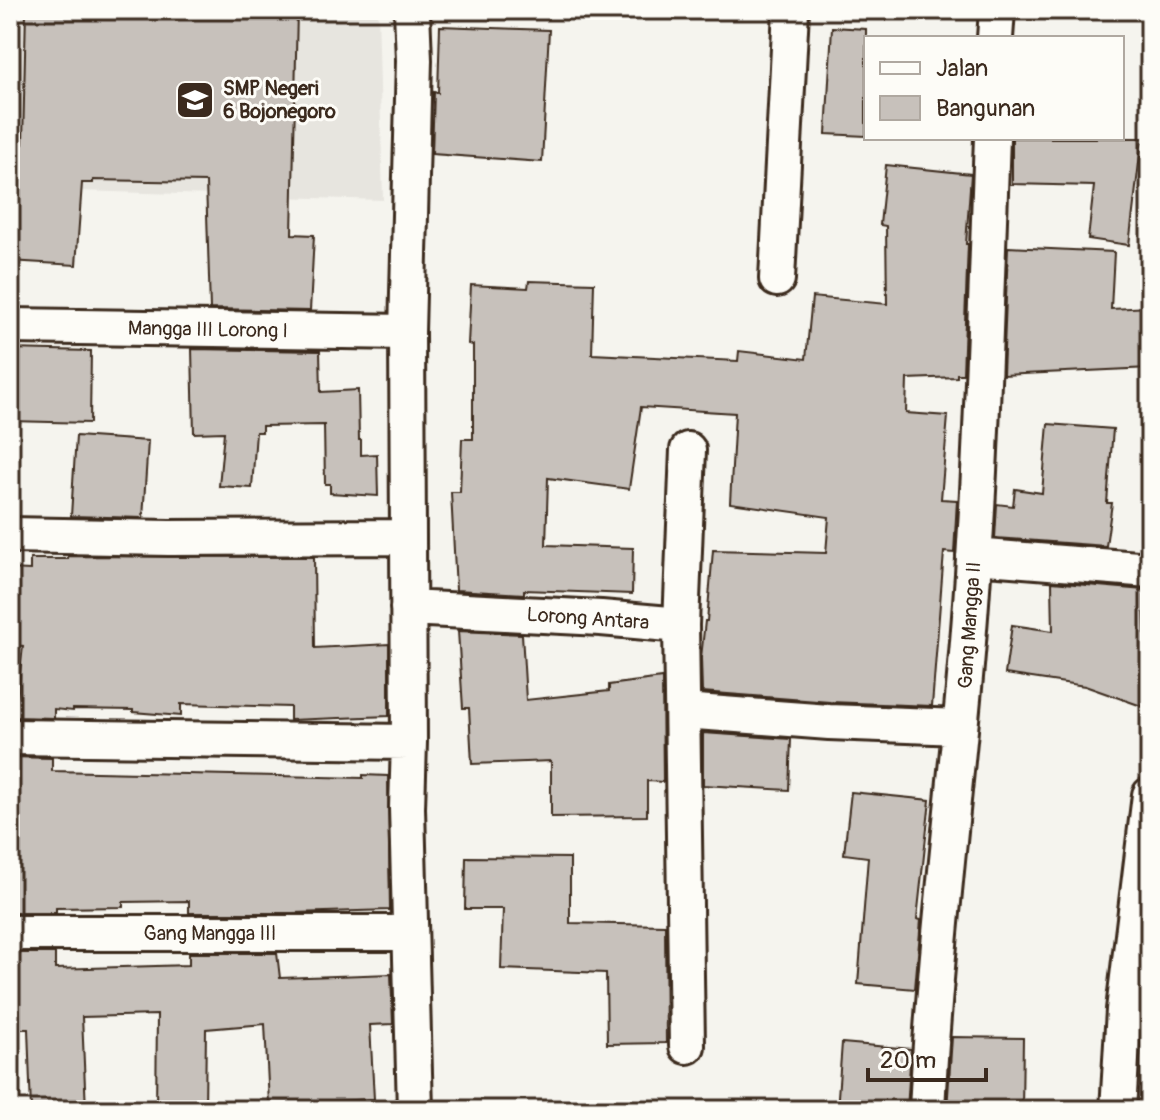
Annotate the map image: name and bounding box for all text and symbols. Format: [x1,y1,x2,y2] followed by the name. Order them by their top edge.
[864,36,1124,140] legend
[936,54,988,83] text: Jalan
[223,76,336,124] place label: SMP Negeri 6 Bojonegoro
[174,79,216,121] school or university icon: SMP Negeri 6 Bojonegoro
[936,94,1035,123] text: Bangunan
[128,316,288,343] street label: Mangga III Lorong I
[953,561,986,689] street label: Gang Mangga II
[526,602,650,635] street label: Lorong Antara
[144,921,276,946] street label: Gang Mangga III
[868,1032,986,1082] scale bar
[880,1046,936,1075] text: 20 m

